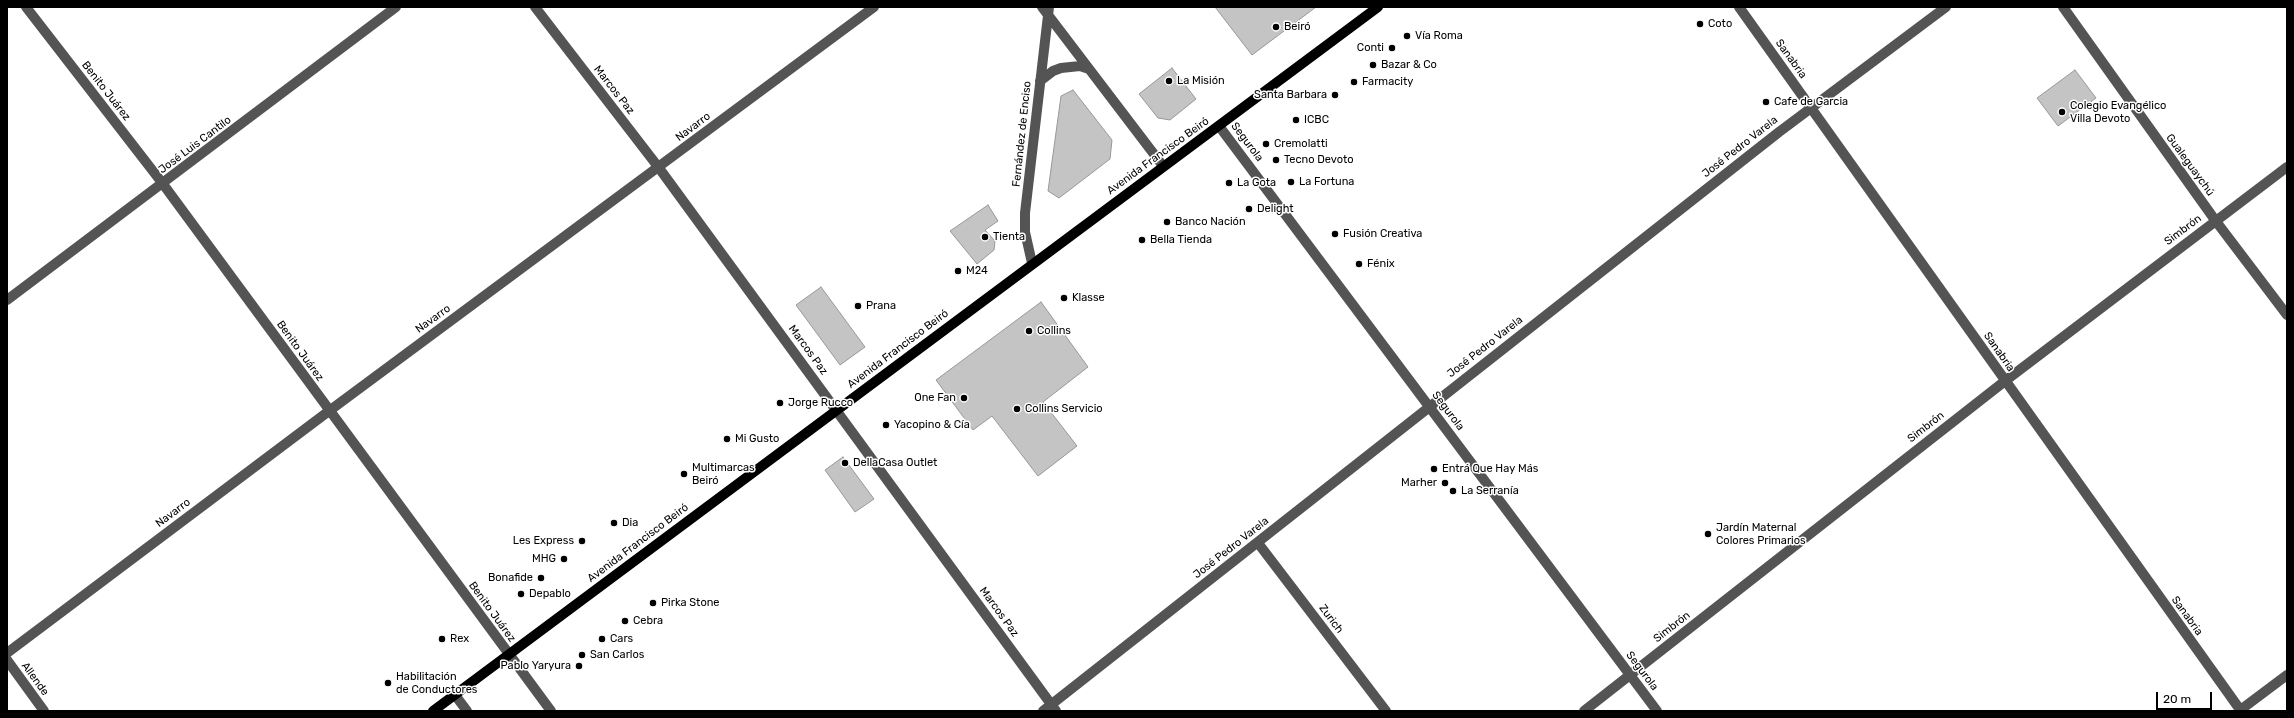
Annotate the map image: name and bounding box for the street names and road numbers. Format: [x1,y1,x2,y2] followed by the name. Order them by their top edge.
[1772,37,1810,81] street label: Sanabria
[79,59,133,123] street label: Benito Juárez
[591,63,637,117] street label: Marcos Paz
[1010,80,1034,188] street label: Fernández de Enciso
[673,110,713,144] street label: Navarro
[156,113,234,177] street label: José Luis Cantilo
[1700,113,1780,181] street label: José Pedro Varela
[1104,115,1212,197] street label: Avenida Francisco Beiró
[1228,120,1266,164] street label: Segurola
[2163,131,2217,199] street label: Gualeguaychú
[2162,212,2204,248] street label: Simbrón
[413,302,453,336] street label: Navarro
[845,307,951,391] street label: Avenida Francisco Beiró
[1445,313,1525,381] street label: José Pedro Varela
[274,318,326,384] street label: Benito Juárez
[786,323,830,377] street label: Marcos Paz
[1981,330,2017,374] street label: Sanabria
[1429,389,1467,433] street label: Segurola
[1905,409,1947,445] street label: Simbrón
[153,496,193,530] street label: Navarro
[585,501,691,585] street label: Avenida Francisco Beiró
[1191,514,1271,582] street label: José Pedro Varela
[466,579,518,645] street label: Benito Juárez
[977,585,1021,639] street label: Marcos Paz
[2168,594,2206,638] street label: Sanabria
[1316,602,1346,636] street label: Zurich
[1651,609,1693,645] street label: Simbrón
[1623,649,1661,693] street label: Segurola
[18,660,52,698] street label: Allende

